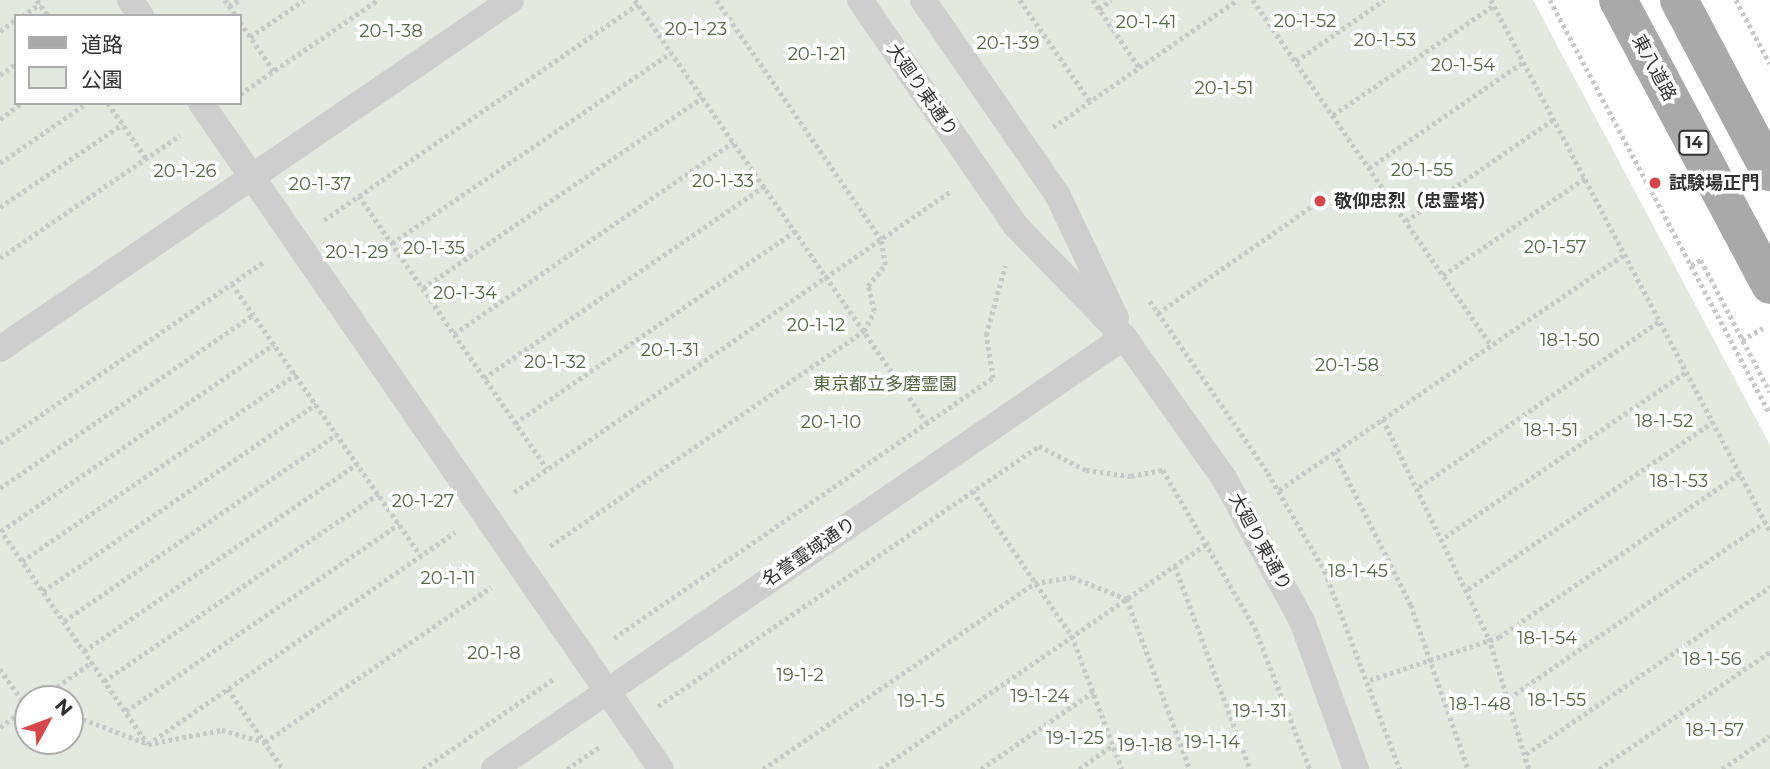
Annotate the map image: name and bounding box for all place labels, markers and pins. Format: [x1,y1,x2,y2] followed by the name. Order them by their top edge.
[1669,172,1759,194] place label: 試験場正門
[1647,175,1663,191] marker: 試験場正門
[1334,190,1496,212] place label: 敬仰忠烈（忠霊塔）
[1312,193,1328,209] marker: 敬仰忠烈（忠霊塔）

